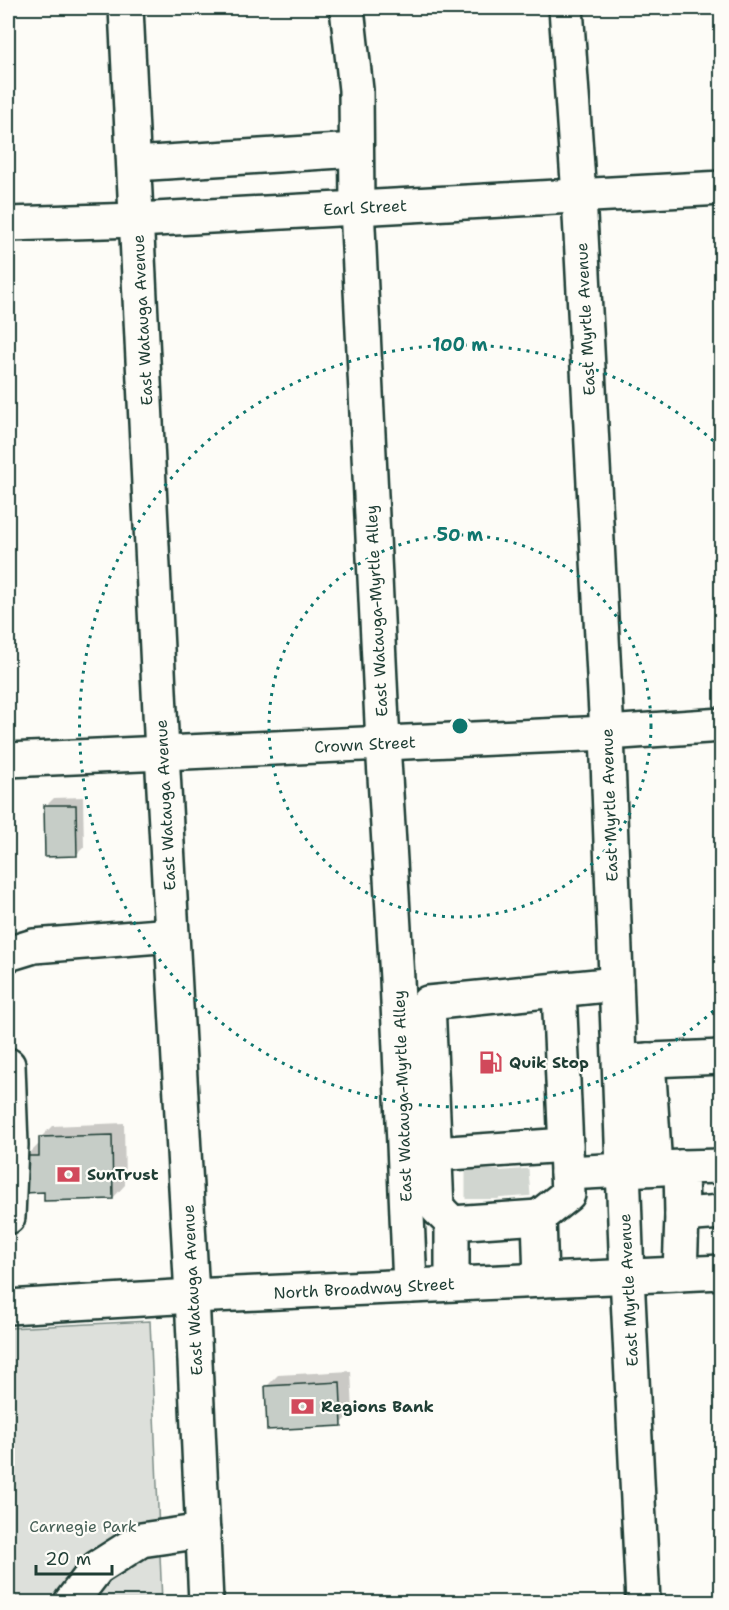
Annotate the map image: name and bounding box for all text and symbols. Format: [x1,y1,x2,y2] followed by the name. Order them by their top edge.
[323,195,407,220] street label: Earl Street
[128,234,157,406] street label: East Watauga Avenue
[571,242,600,396] street label: East Myrtle Avenue
[432,333,488,357] text: 100 m
[360,505,393,717] street label: East Watauga-Myrtle Alley
[437,523,484,547] text: 50 m
[450,716,470,736] centre of rings
[151,719,180,891] street label: East Watauga Avenue
[596,728,623,882] street label: East Myrtle Avenue
[314,731,416,758] street label: Crown Street
[388,990,417,1202] street label: East Watauga-Myrtle Alley
[478,1049,504,1075] fuel station icon: Quik Stop
[509,1052,589,1073] place label: Quik Stop
[56,1161,82,1187] bank icon: SunTrust
[87,1164,159,1185] place label: SunTrust
[178,1204,207,1376] street label: East Watauga Avenue
[614,1213,643,1367] street label: East Myrtle Avenue
[273,1273,455,1304] street label: North Broadway Street
[290,1393,316,1419] bank icon: Regions Bank
[321,1396,434,1417] place label: Regions Bank
[29,1516,137,1537] park label: Carnegie Park
[36,1538,112,1576] scale bar
[45,1547,91,1571] text: 20 m

